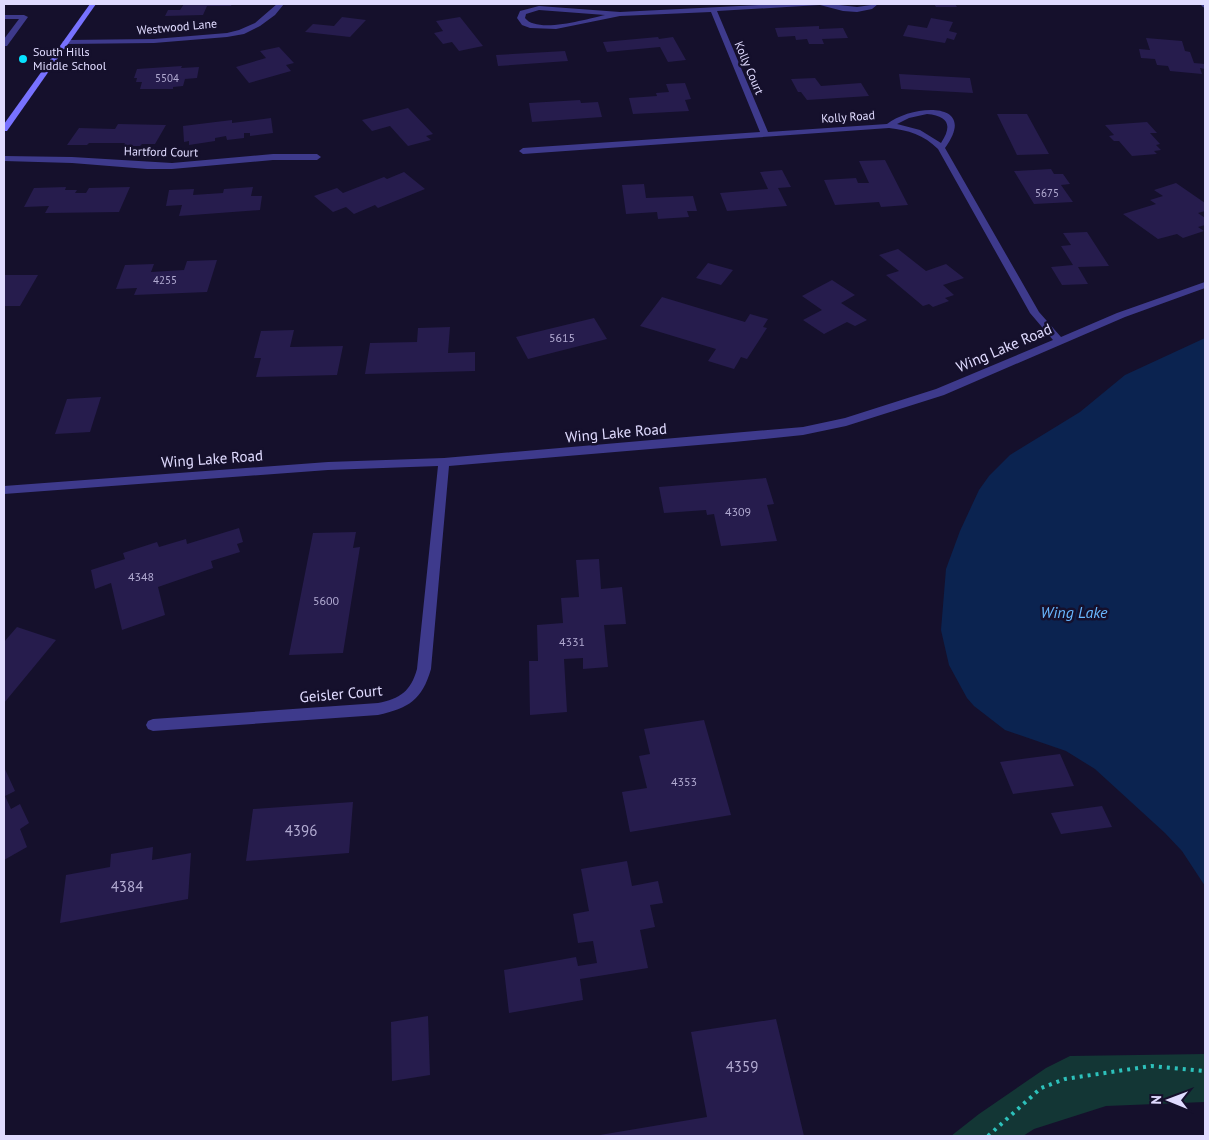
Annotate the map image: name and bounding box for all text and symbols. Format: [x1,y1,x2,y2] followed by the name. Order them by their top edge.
[136,16,218,37] street label: Westwood Lane
[732,39,767,97] street label: Kolly Court
[33,44,107,73] place label: South Hills Middle School
[17,53,29,65] marker: South Hills Middle School
[155,71,179,85] house number: 5504
[821,107,875,126] street label: Kolly Road
[124,143,198,160] street label: Hartford Court
[1035,186,1059,200] house number: 5675
[153,273,177,287] house number: 4255
[953,319,1054,376] street label: Wing Lake Road
[549,330,575,345] house number: 5615
[564,419,668,446] street label: Wing Lake Road
[160,445,264,472] street label: Wing Lake Road
[725,504,751,519] house number: 4309
[128,569,154,584] house number: 4348
[313,593,340,608] house number: 5600
[1041,602,1108,622] water label: Wing Lake
[559,634,585,649] house number: 4331
[299,680,383,707] street label: Geisler Court
[671,774,697,789] house number: 4353
[285,821,317,840] house number: 4396
[111,877,143,896] house number: 4384
[726,1057,758,1076] house number: 4359
[1144,1075,1194,1125] north arrow
[1147,1095,1165,1105] text: N

